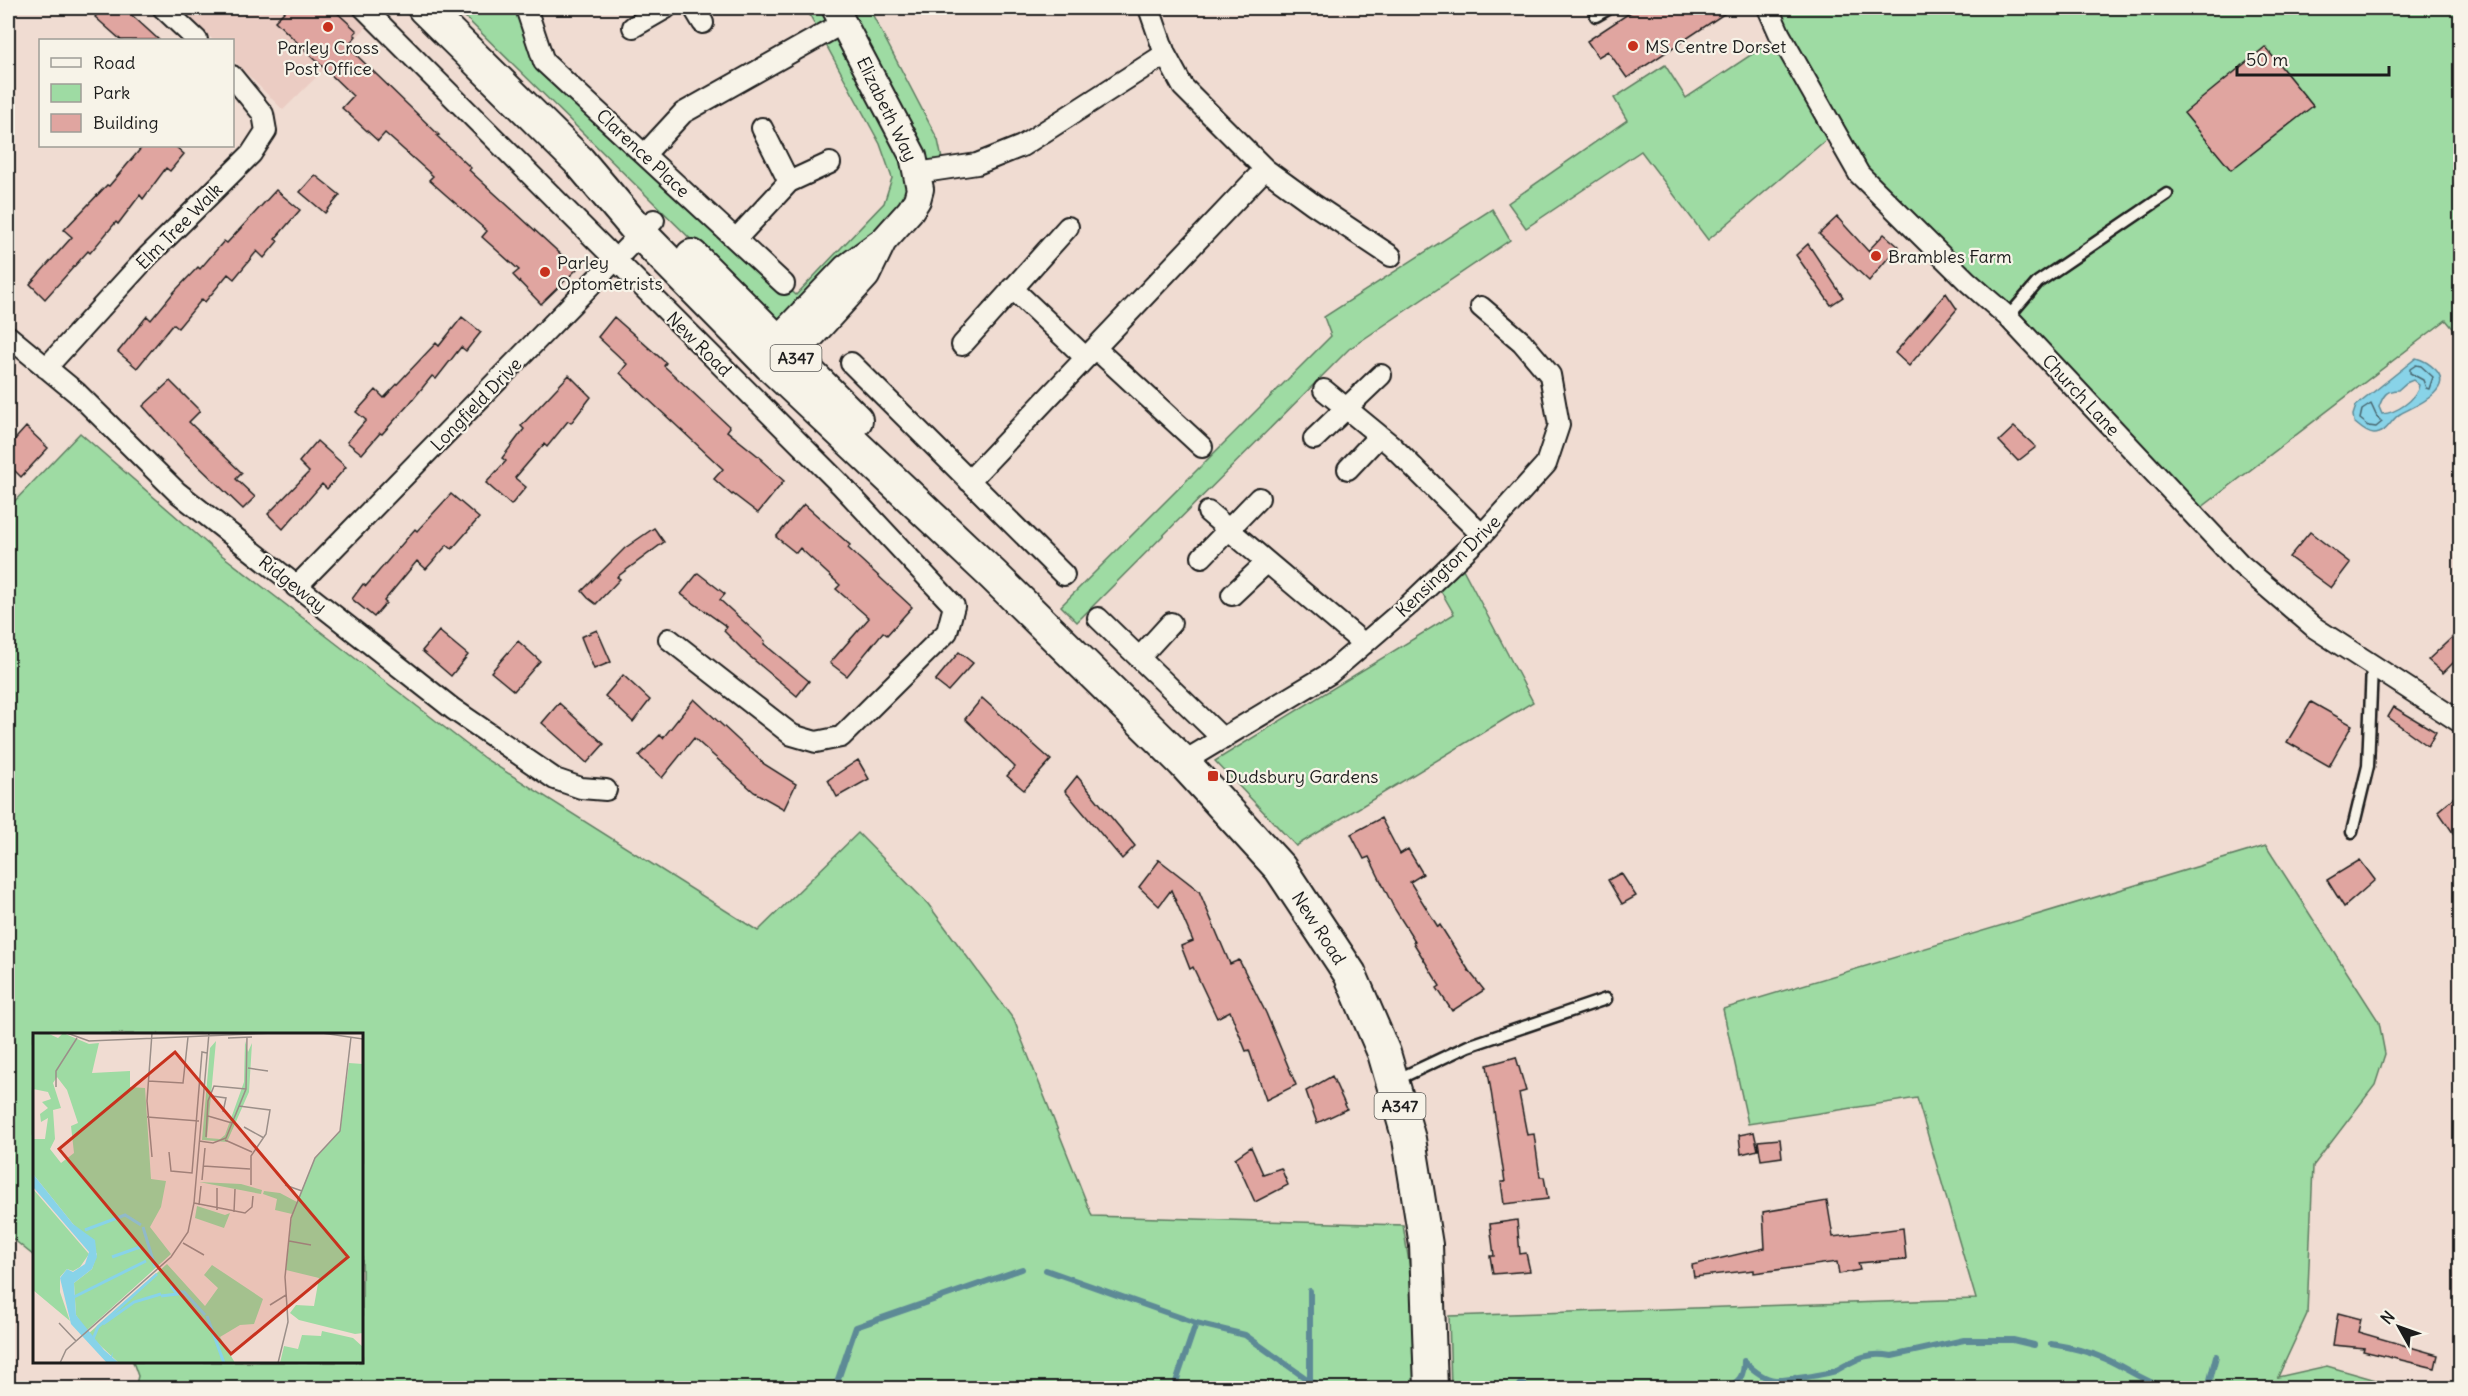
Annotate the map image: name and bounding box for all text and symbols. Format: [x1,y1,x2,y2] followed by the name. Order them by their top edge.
[321,20,335,34] marker: Parley Cross Post Office
[1645,35,1786,58] place label: MS Centre Dorset
[277,36,379,80] place label: Parley Cross Post Office
[39,39,234,147] legend
[1626,39,1640,53] marker: MS Centre Dorset
[2237,39,2388,77] scale bar
[2246,48,2288,71] text: 50 m
[93,51,136,74] text: Road
[852,53,922,165] street label: Elizabeth Way
[93,81,130,104] text: Park
[591,104,695,202] street label: Clarence Place
[93,111,158,134] text: Building
[131,178,227,274] street label: Elm Tree Walk
[1888,245,2012,268] place label: Brambles Farm
[1869,249,1883,263] marker: Brambles Farm
[557,251,663,295] place label: Parley Optometrists
[538,265,552,279] marker: Parley Optometrists
[662,307,737,382] street label: New Road
[770,345,822,371] road number: A347
[2037,349,2125,441] street label: Church Lane
[426,352,526,456] street label: Longfield Drive
[1391,510,1505,622] street label: Kensington Drive
[254,550,332,618] street label: Ridgeway
[1225,765,1379,788] place label: Dudsbury Gardens
[1206,769,1220,783] marker: Dudsbury Gardens
[1287,887,1351,969] street label: New Road
[33,1033,363,1363] inset map
[1374,1093,1426,1119] road number: A347
[2369,1297,2429,1357] north arrow
[2376,1307,2399,1328] text: N

